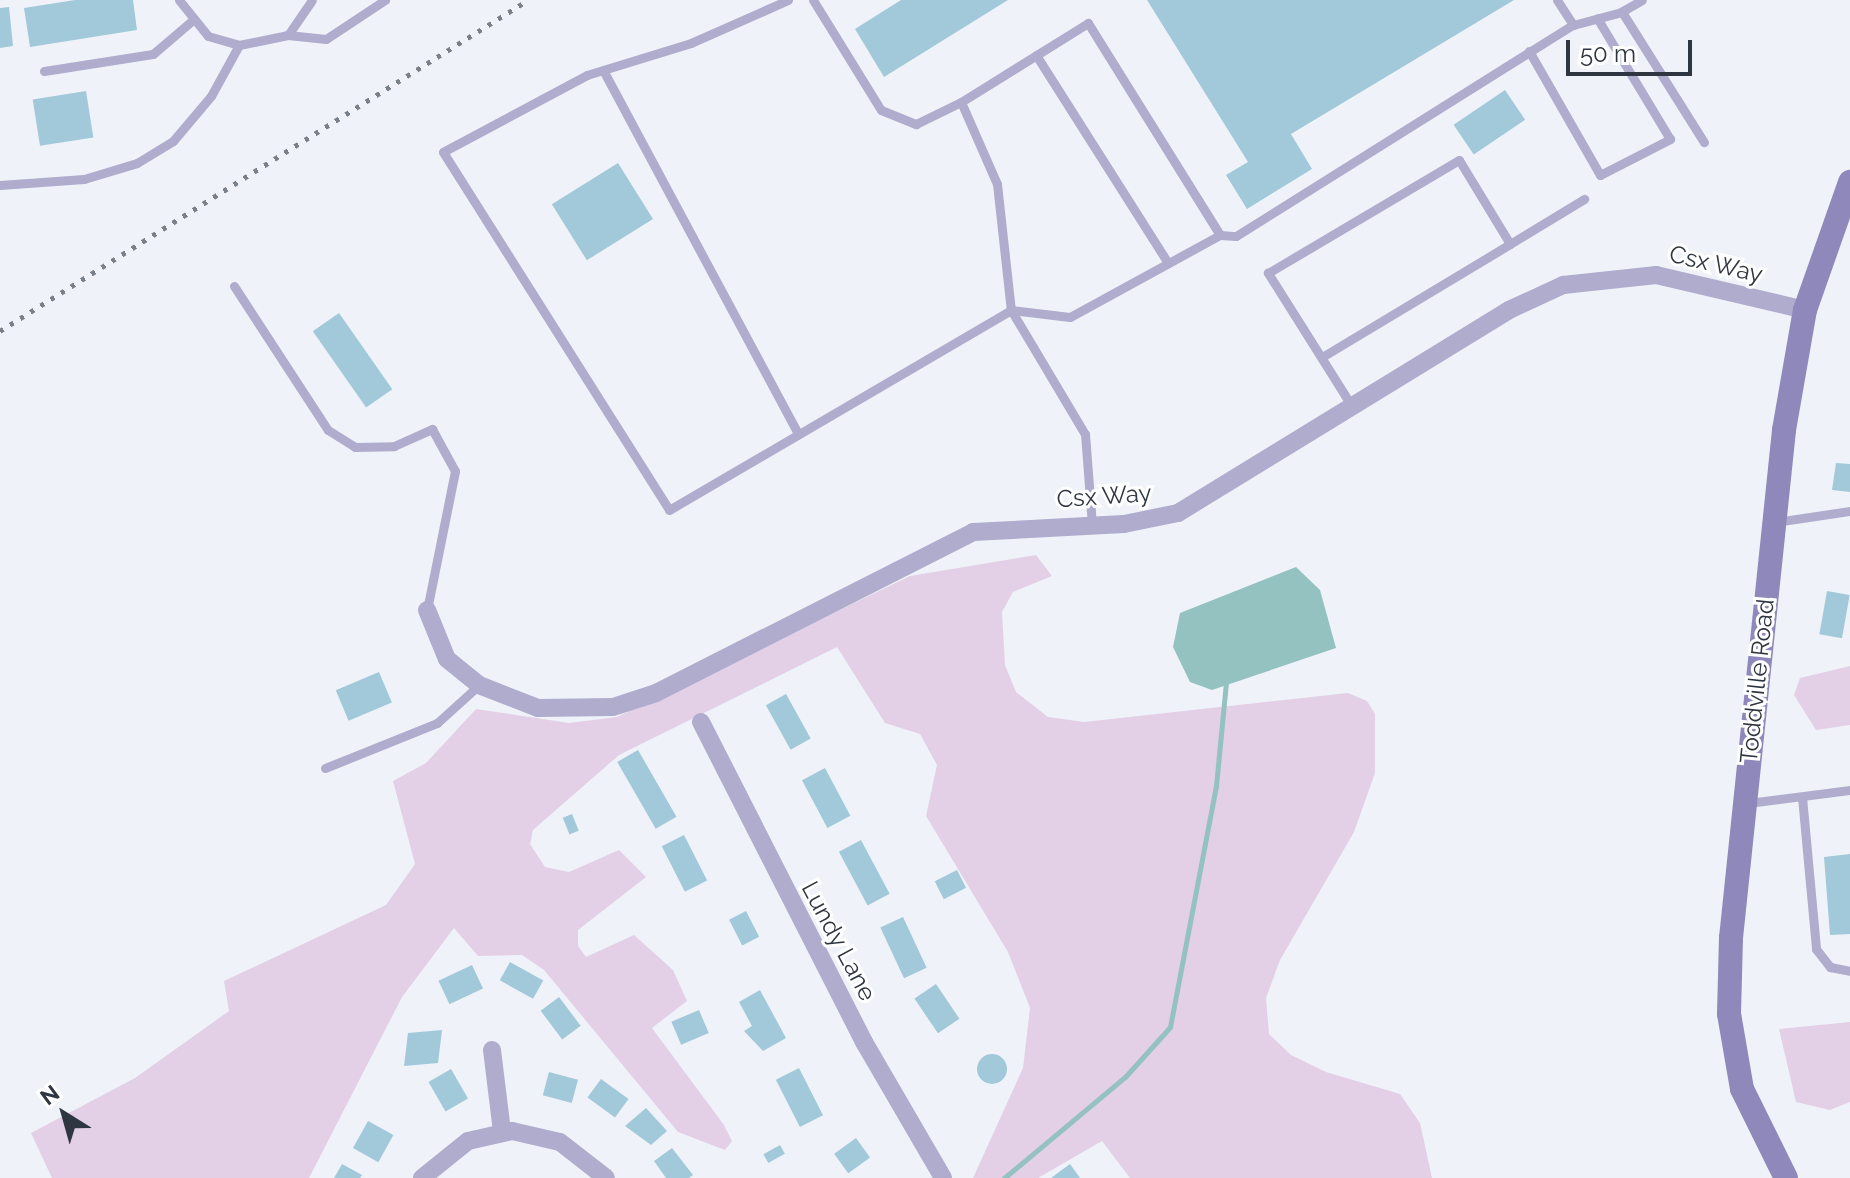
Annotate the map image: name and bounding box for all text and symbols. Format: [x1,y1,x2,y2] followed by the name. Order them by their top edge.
[1570,24,1696,74] scale bar
[1580,39,1636,68] text: 50 m
[1666,239,1766,289] street label: Csx Way
[1055,478,1153,514] street label: Csx Way
[1734,597,1780,765] street label: Toddville Road
[795,876,883,1006] street label: Lundy Lane
[24,1074,104,1154] north arrow
[35,1079,64,1110] text: N

